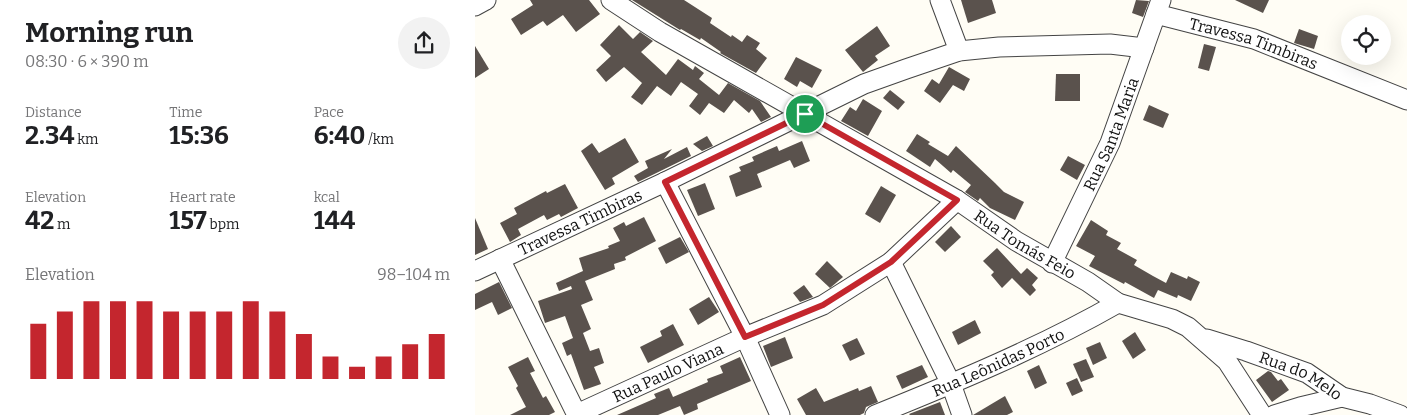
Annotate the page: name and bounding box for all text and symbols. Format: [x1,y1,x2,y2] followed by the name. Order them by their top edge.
[1187,13,1321,73] street label: Travessa Timbiras
[1341,15,1391,65] map controls
[1341,15,1391,65] button: locate
[25,16,193,49] text: Morning run
[398,17,450,69] button: share
[25,52,149,71] text: 08:30 · 6 × 390 m
[1079,74,1142,194] street label: Rua Santa Maria
[784,93,826,135] pin
[791,100,819,128] icon: arrive
[25,104,82,121] text: Distance
[169,104,202,121] text: Time
[314,104,344,121] text: Pace
[25,121,75,151] text: 2.34
[169,121,229,151] text: 15:36
[314,121,365,151] text: 6:40
[75,131,98,148] text: km
[365,131,394,148] text: /km
[515,185,645,259] street label: Travessa Timbiras
[25,189,86,206] text: Elevation
[169,189,236,206] text: Heart rate
[314,189,340,206] text: kcal
[25,206,54,236] text: 42
[169,206,207,236] text: 157
[314,206,355,236] text: 144
[971,206,1079,283] street label: Rua Tomás Feio
[54,216,70,233] text: m
[207,216,239,233] text: bpm
[25,265,95,284] text: Elevation
[377,265,450,284] text: 98–104 m
[929,324,1067,400] street label: Rua Leônidas Porto
[610,339,726,406] street label: Rua Paulo Viana
[1257,347,1346,404] street label: Rua do Melo

